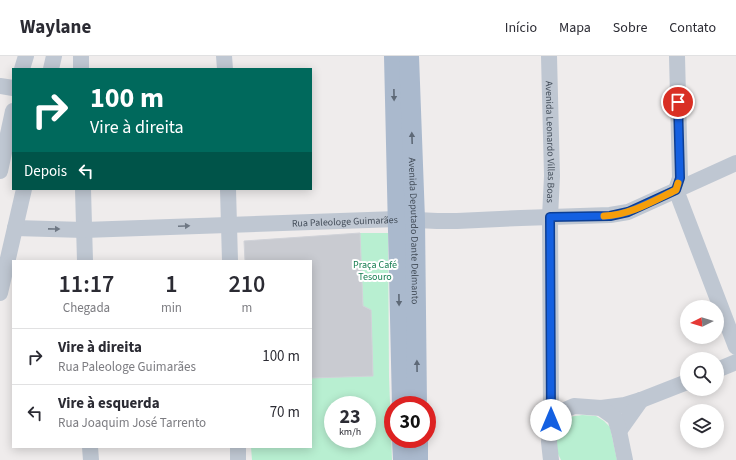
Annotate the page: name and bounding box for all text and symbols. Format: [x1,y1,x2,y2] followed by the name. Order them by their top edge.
[20,14,91,41] text: Waylane
[505,18,537,38] text: Início
[559,18,591,38] text: Mapa
[613,18,647,38] text: Sobre
[669,18,716,38] text: Contato
[90,78,164,118] text: 100 m
[542,81,558,203] street label: Avenida Leonardo Villas Boas
[24,84,76,136] icon: right
[661,85,695,119] pin
[391,89,398,101] one-way arrow
[667,91,689,113] icon: arrive
[90,115,184,140] text: Vire à direita
[409,131,415,144] one-way arrow
[405,157,422,304] street label: Avenida Deputado Dante Delmanto
[75,160,97,182] icon: left
[24,161,67,182] text: Depois
[292,213,398,231] street label: Rua Paleologe Guimarães
[178,222,190,229] one-way arrow
[48,226,61,232] one-way arrow
[353,258,397,284] park label: Praça Café Tesouro
[59,267,114,302] text: 11:17
[165,267,178,302] text: 1
[229,267,265,302] text: 210
[396,294,402,307] one-way arrow
[63,299,110,317] text: Chegada
[161,299,182,317] text: min
[242,299,252,317] text: m
[680,300,724,344] north arrow
[680,300,724,448] map controls
[58,337,142,358] text: Vire à direita
[24,346,46,368] icon: right
[262,346,300,367] text: 100 m
[680,352,724,396] button: search
[58,358,196,376] text: Rua Paleologe Guimarães
[413,360,420,372] one-way arrow
[58,393,160,414] text: Vire à esquerda
[384,396,436,448] speed limit sign: 30
[530,399,572,441] position arrow
[24,402,46,424] icon: left
[270,402,300,423] text: 70 m
[339,403,361,431] text: 23
[680,404,724,448] button: layers
[58,414,206,432] text: Rua Joaquim José Tarrento
[339,425,361,439] text: km/h

